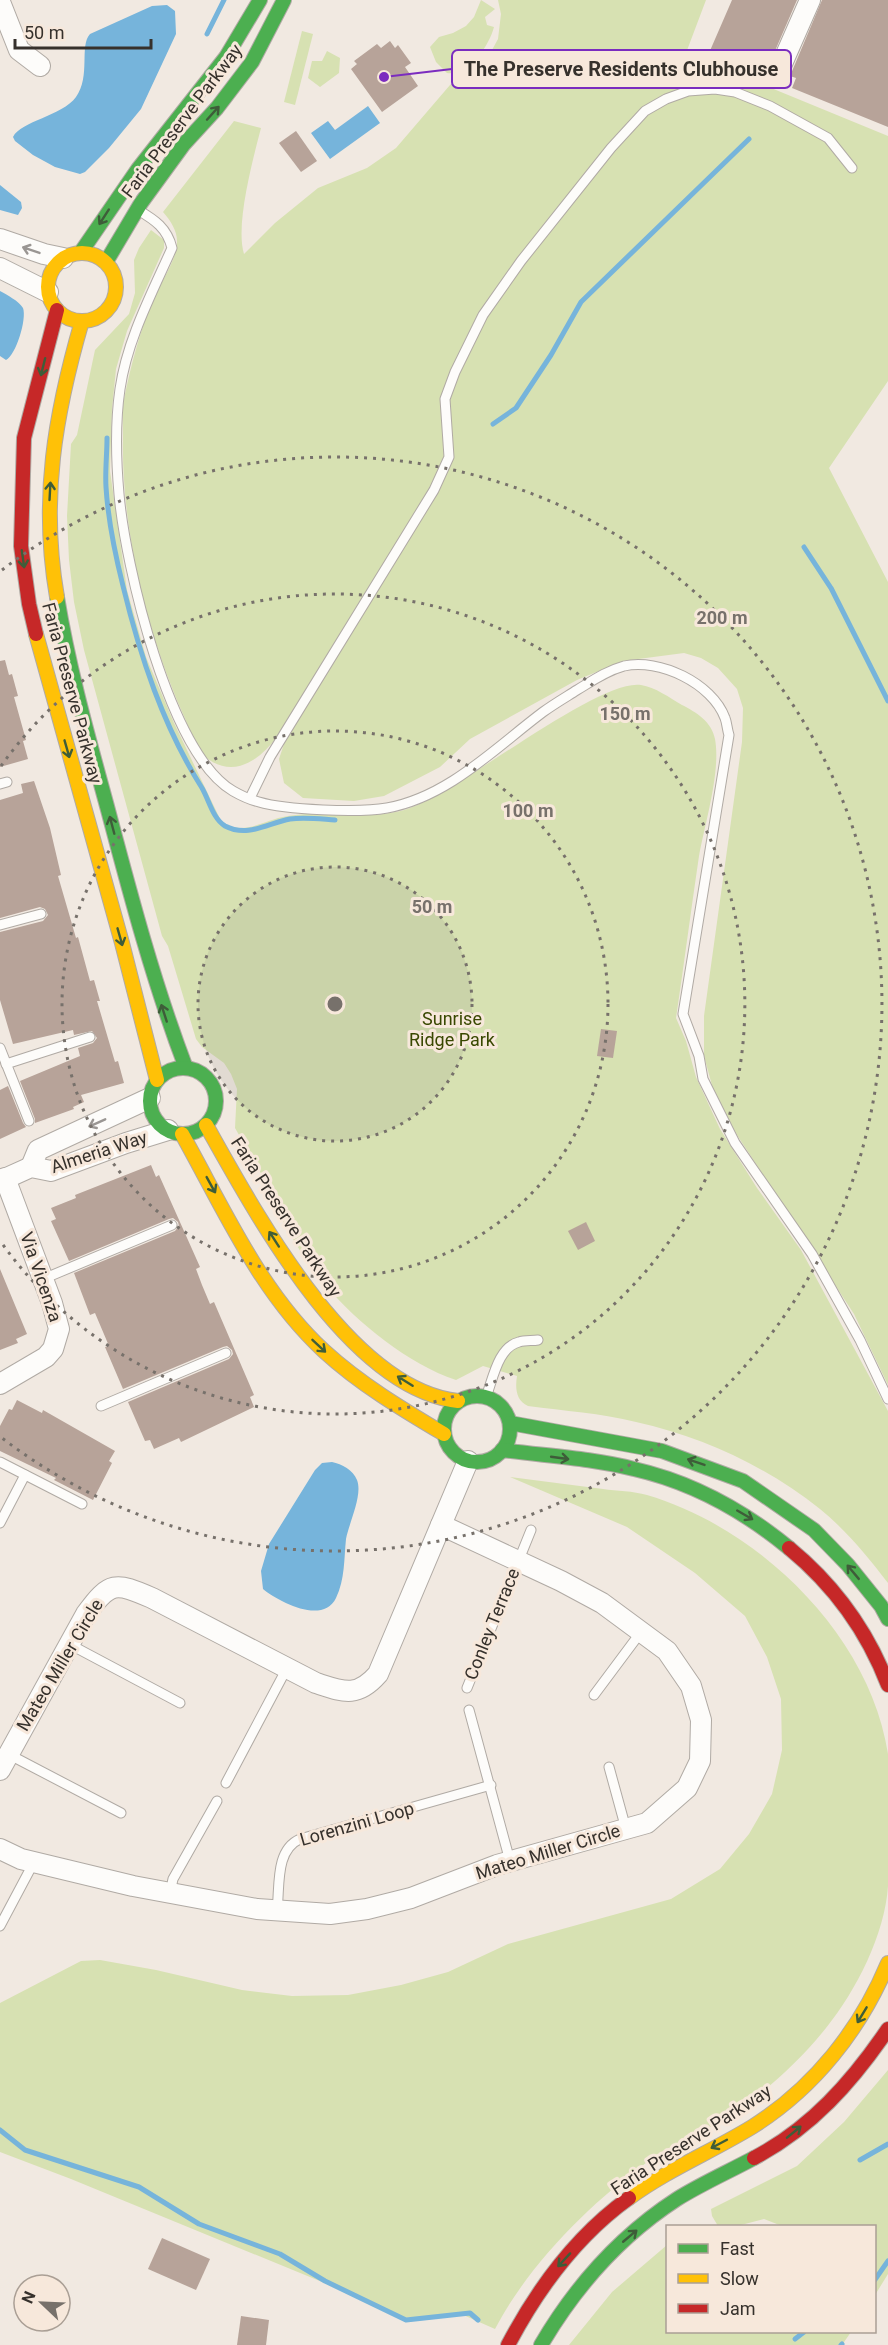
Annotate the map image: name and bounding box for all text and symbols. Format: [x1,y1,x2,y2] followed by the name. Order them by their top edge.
[15,12,152,50] scale bar
[24,22,64,43] text: 50 m
[117,39,246,202] street label: Faria Preserve Parkway
[452,50,791,88] callout: The Preserve Residents Clubhouse
[464,57,778,81] text: The Preserve Residents Clubhouse
[206,105,220,120] one-way arrow
[97,209,110,226] one-way arrow
[22,243,41,254] one-way arrow
[36,357,48,376] one-way arrow
[44,481,55,501] one-way arrow
[17,549,28,569] one-way arrow
[38,600,107,786] street label: Faria Preserve Parkway
[696,607,748,628] text: 200 m
[599,703,651,724] text: 150 m
[62,739,73,758] one-way arrow
[502,800,554,821] text: 100 m
[106,816,117,835] one-way arrow
[412,896,452,917] text: 50 m
[115,927,126,946] one-way arrow
[325,994,345,1014] centre of rings
[158,1004,169,1023] one-way arrow
[409,1008,496,1050] park label: Sunrise Ridge Park
[89,1118,107,1130] one-way arrow
[48,1126,150,1177] street label: Almeria Way
[227,1133,346,1301] street label: Faria Preserve Parkway
[206,1175,217,1193] one-way arrow
[16,1229,67,1324] street label: Via Vicenza
[268,1231,280,1248] one-way arrow
[311,1339,326,1353] one-way arrow
[396,1374,413,1387] one-way arrow
[550,1452,570,1463] one-way arrow
[687,1455,706,1466] one-way arrow
[736,1510,753,1522] one-way arrow
[847,1564,860,1580] one-way arrow
[460,1565,523,1683] street label: Conley Terrace
[12,1595,107,1734] street label: Mateo Miller Circle
[297,1797,416,1850] street label: Lorenzini Loop
[473,1820,623,1883] street label: Mateo Miller Circle
[856,2006,868,2023] one-way arrow
[607,2080,775,2199] street label: Faria Preserve Parkway
[786,2125,802,2138] one-way arrow
[711,2139,729,2150] one-way arrow
[666,2225,876,2333] legend
[622,2229,638,2242] one-way arrow
[720,2238,755,2259] text: Fast
[557,2252,571,2267] one-way arrow
[720,2268,759,2289] text: Slow
[12,2273,72,2333] north arrow
[18,2288,40,2306] text: N
[720,2298,756,2319] text: Jam

